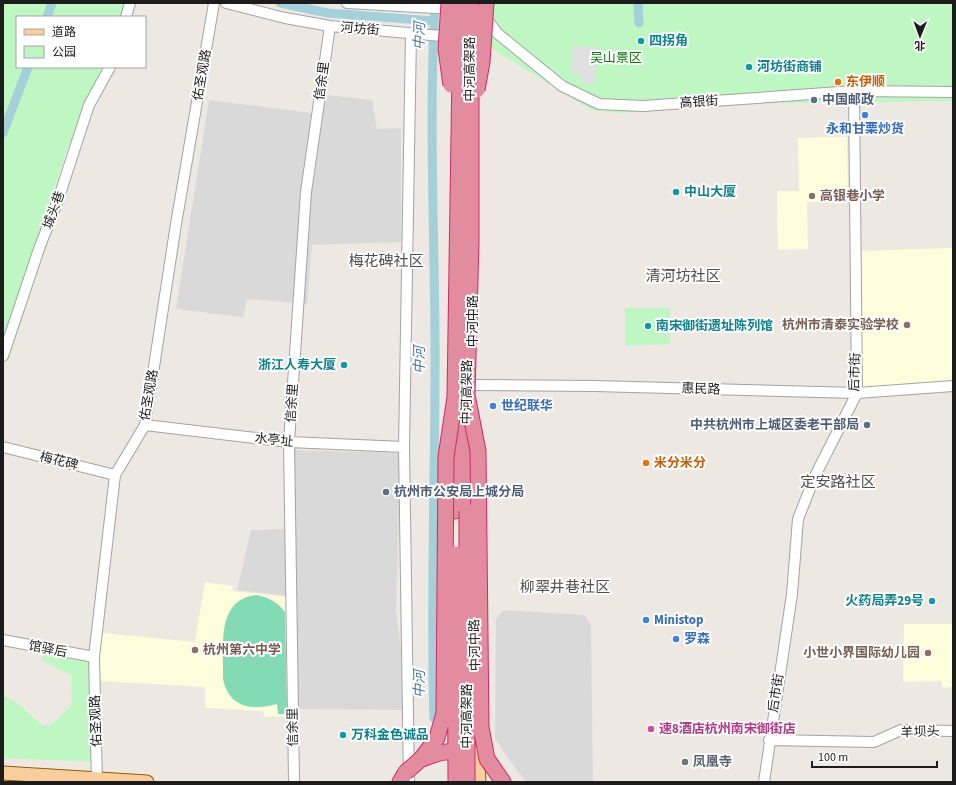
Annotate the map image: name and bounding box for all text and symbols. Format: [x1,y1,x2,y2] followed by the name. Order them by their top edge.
[16,16,146,68] legend
[900,16,940,56] north arrow
[340,18,380,40] street label: 河坊街
[410,19,430,50] water label: 中河
[52,24,76,41] text: 道路
[649,32,688,50] place label: 四拐角
[461,36,479,102] street label: 中河高架路
[636,36,646,46] marker: 四拐角
[914,38,925,53] text: 北
[52,44,76,61] text: 公园
[189,48,215,102] street label: 佑圣观路
[590,49,642,67] park label: 吴山景区
[757,58,822,76] place label: 河坊街商铺
[310,60,334,102] street label: 信余里
[744,62,754,72] marker: 河坊街商铺
[846,73,885,91] place label: 东伊顺
[833,77,843,87] marker: 东伊顺
[822,91,874,109] place label: 中国邮政
[679,92,719,112] street label: 高银街
[809,95,819,105] marker: 中国邮政
[860,110,870,120] marker: 永和甘栗炒货
[826,120,904,138] place label: 永和甘栗炒货
[684,183,736,201] place label: 中山大厦
[671,187,681,197] marker: 中山大厦
[820,187,885,205] place label: 高银巷小学
[39,189,69,231] street label: 城头巷
[807,191,817,201] marker: 高银巷小学
[348,251,424,272] district label: 梅花碑社区
[645,266,721,287] district label: 清河坊社区
[464,295,482,347] street label: 中河中路
[782,316,899,334] place label: 杭州市清泰实验学校
[656,317,773,335] place label: 南宋御街遗址陈列馆
[902,320,912,330] marker: 杭州市清泰实验学校
[643,321,653,331] marker: 南宋御街遗址陈列馆
[410,343,430,374] water label: 中河
[845,352,865,392] street label: 后市街
[258,356,336,374] place label: 浙江人寿大厦
[457,359,477,425] street label: 中河高架路
[339,360,349,370] marker: 浙江人寿大厦
[136,368,162,422] street label: 佑圣观路
[681,379,721,399] street label: 惠民路
[282,383,302,423] street label: 信余里
[501,397,553,415] place label: 世纪联华
[488,401,498,411] marker: 世纪联华
[690,416,859,434] place label: 中共杭州市上城区委老干部局
[862,420,872,430] marker: 中共杭州市上城区委老干部局
[254,429,294,451] street label: 水亭址
[38,448,80,474] street label: 梅花碑
[654,454,706,472] place label: 米分米分
[641,458,651,468] marker: 米分米分
[800,472,876,493] district label: 定安路社区
[394,483,524,501] place label: 杭州市公安局上城分局
[381,487,391,497] marker: 杭州市公安局上城分局
[520,577,610,598] district label: 柳翠井巷社区
[845,592,924,610] place label: 火药局弄29号
[927,596,937,606] marker: 火药局弄29号
[654,611,703,629] place label: Ministop
[641,615,651,625] marker: Ministop
[466,619,484,671] street label: 中河中路
[684,630,710,648] place label: 罗森
[671,634,681,644] marker: 罗森
[27,636,69,662] street label: 馆驿后
[203,641,281,659] place label: 杭州第六中学
[803,644,920,662] place label: 小世小界国际幼儿园
[190,645,200,655] marker: 杭州第六中学
[923,648,933,658] marker: 小世小界国际幼儿园
[410,667,430,698] water label: 中河
[764,672,788,714] street label: 后市街
[458,683,476,749] street label: 中河高架路
[86,695,106,747] street label: 佑圣观路
[284,707,302,747] street label: 信余里
[659,720,796,738] place label: 速8酒店杭州南宋御街店
[900,722,940,742] street label: 羊坝头
[646,724,656,734] marker: 速8酒店杭州南宋御街店
[351,726,429,744] place label: 万科金色诚品
[338,730,348,740] marker: 万科金色诚品
[812,743,937,769] scale bar
[818,749,848,766] text: 100 m
[693,753,732,771] place label: 凤凰寺
[680,757,690,767] marker: 凤凰寺

